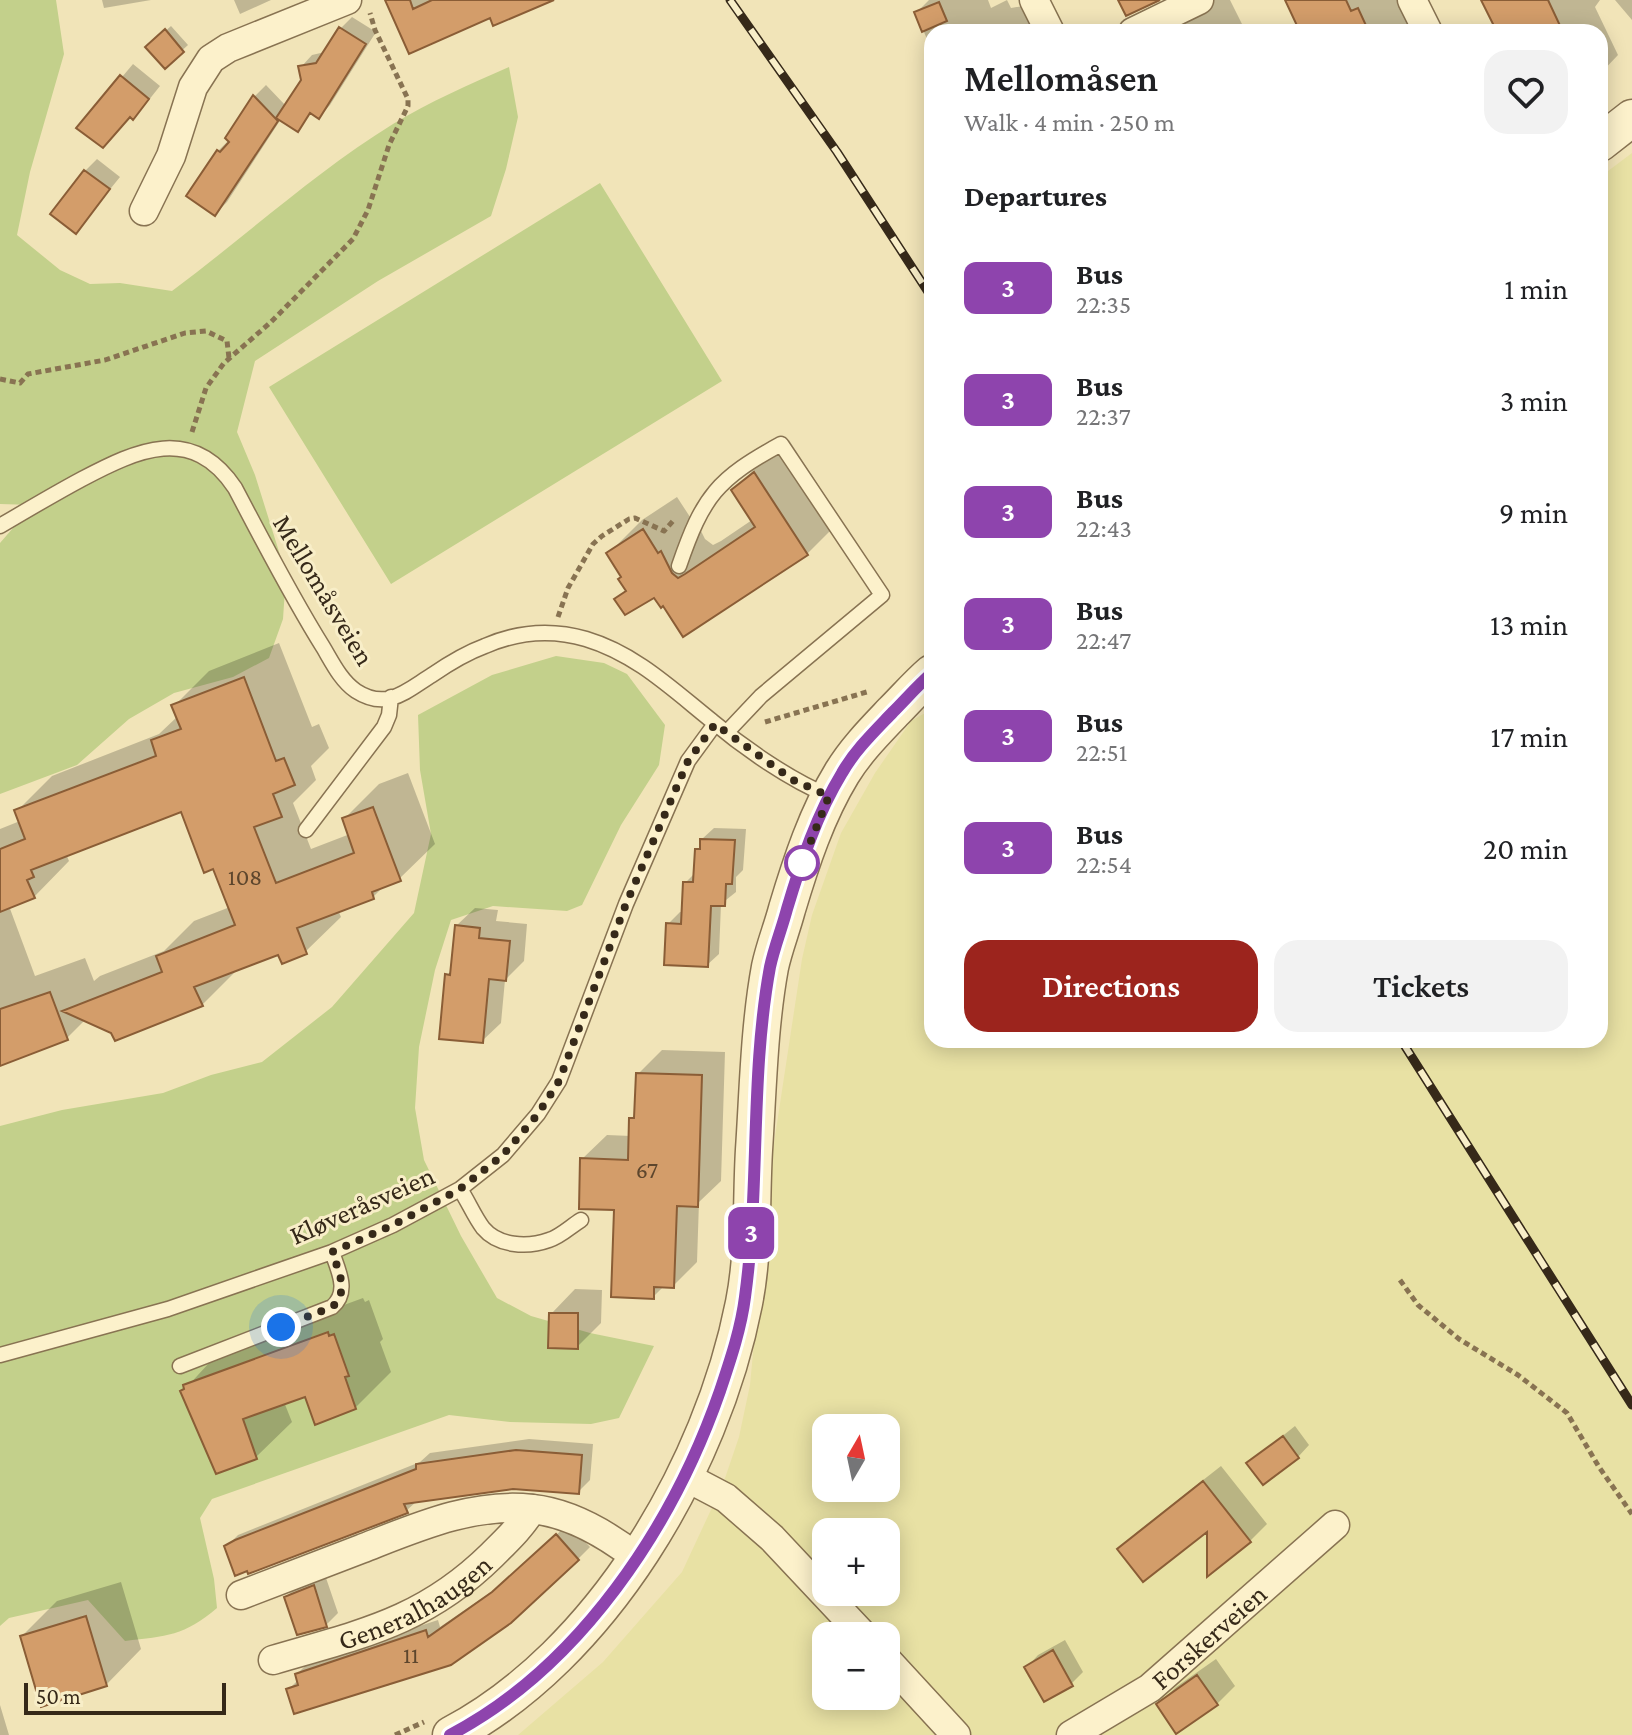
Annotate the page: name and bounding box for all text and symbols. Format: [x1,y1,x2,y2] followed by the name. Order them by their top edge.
[1484,50,1568,134] button: heart
[964,57,1158,99] text: Mellomåsen
[964,108,1175,137] text: Walk · 4 min · 250 m
[964,179,1107,212] text: Departures
[1076,257,1123,290] text: Bus
[1001,272,1015,303] text: 3
[1504,272,1568,305] text: 1 min
[1076,290,1131,319] text: 22:35
[1076,369,1123,402] text: Bus
[1001,384,1015,415] text: 3
[1500,384,1568,417] text: 3 min
[1076,402,1131,431] text: 22:37
[1076,481,1123,514] text: Bus
[1001,496,1015,527] text: 3
[1499,496,1568,529] text: 9 min
[267,509,381,671] street label: Mellomåsveien
[1076,514,1132,543] text: 22:43
[1076,593,1123,626] text: Bus
[1001,608,1015,639] text: 3
[1490,608,1568,641] text: 13 min
[1076,626,1131,655] text: 22:47
[1076,705,1123,738] text: Bus
[1001,720,1015,751] text: 3
[1491,720,1568,753] text: 17 min
[1076,738,1127,767] text: 22:51
[1076,817,1123,850] text: Bus
[1001,832,1015,863] text: 3
[1483,832,1568,865] text: 20 min
[785,846,819,880] unlabelled marker
[1076,850,1132,879] text: 22:54
[228,863,262,890] house number: 108
[964,940,1258,1032] button: Directions
[1274,940,1568,1032] button: Tickets
[636,1156,658,1183] house number: 67
[285,1159,439,1251] street label: Kløveråsveien
[725,1207,777,1259] line badge: 3
[744,1217,758,1248] text: 3
[261,1307,301,1347] your location
[812,1414,900,1502] north arrow
[812,1414,900,1710] map controls
[812,1518,900,1606] button: +
[334,1548,498,1656] street label: Generalhaugen
[1145,1577,1272,1695] street label: Forskerveien
[812,1622,900,1710] button: −
[403,1641,419,1668] house number: 11
[24,1679,226,1715] scale bar
[36,1684,81,1709] text: 50 m

